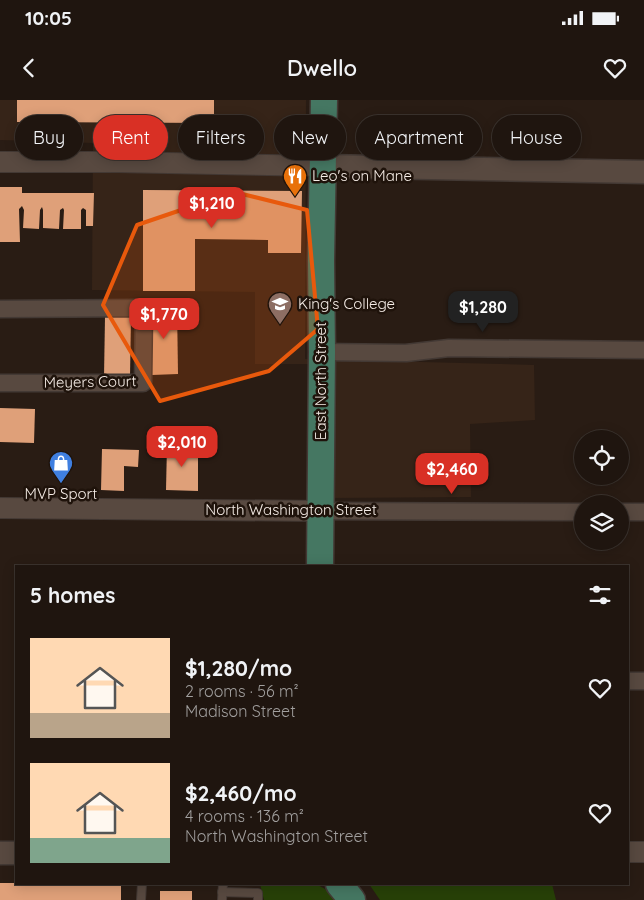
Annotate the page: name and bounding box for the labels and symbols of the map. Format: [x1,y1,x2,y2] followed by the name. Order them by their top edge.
[282,163,308,197] restaurant icon: Leo's on Mane
[312,166,412,185] place label: Leo's on Mane
[171,186,253,229] pin: $1,210
[442,290,524,333] pin: $1,280
[267,291,293,325] school or university icon: King's College
[298,294,395,313] place label: King's College
[123,298,205,340] pin: $1,770
[311,322,330,440] street label: East North Street
[43,371,137,392] street label: Meyers Court
[141,426,223,468] pin: $2,010
[48,450,74,484] shop icon: MVP Sport
[411,452,493,495] pin: $2,460
[25,484,97,503] place label: MVP Sport
[205,500,377,519] street label: North Washington Street

